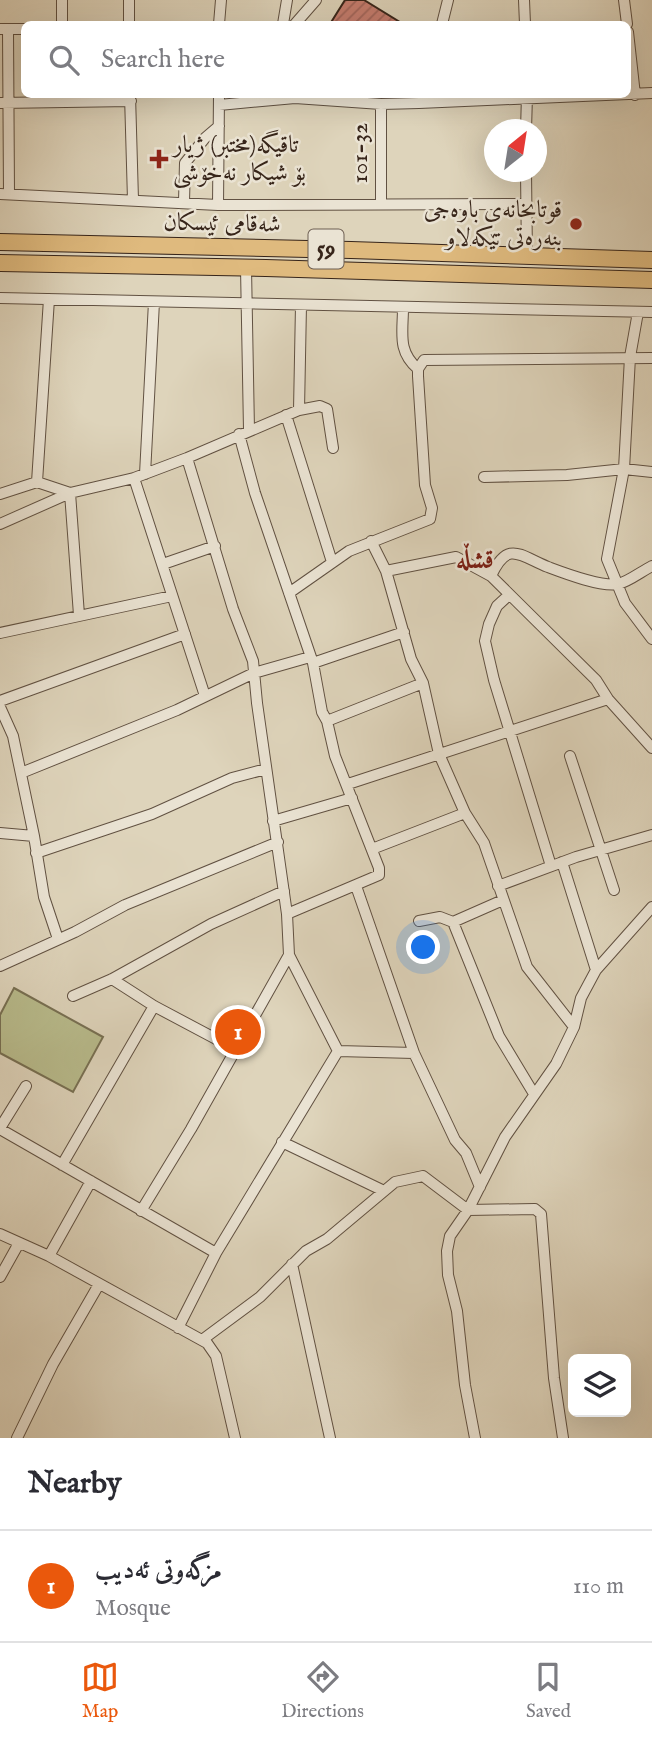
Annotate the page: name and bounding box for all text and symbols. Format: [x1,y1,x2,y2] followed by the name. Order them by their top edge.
[21,21,631,98] search box
[45,41,83,79] icon: search
[101,43,225,76] text: Search here
[484,119,547,182] north arrow
[345,123,376,183] street label: 101-32
[171,129,306,189] place label: تاقیگە(مختبر) ژیار بۆ شیکار نەخۆشی
[151,151,167,167] marker: تاقیگە(مختبر) ژیار بۆ شیکار نەخۆشی
[424,195,562,254] place label: قوتابخانه‌ی باوه‌جی بنه‌ره‌تی تێكه‌لاو
[163,207,281,241] street label: شەقامی ئیسکان
[568,216,584,232] marker: قوتابخانه‌ی باوه‌جی بنه‌ره‌تی تێكه‌لاو
[308,230,344,268] road number: 59
[456,543,494,577] district label: قشڵه‌
[406,930,440,964] your location
[215,1006,261,1058] pin: 1
[568,1354,631,1417] map controls
[568,1354,631,1417] button: layers
[28,1465,121,1503] text: Nearby
[95,1554,222,1587] text: مزگەوتی ئەدیب
[47,1572,55,1601] text: 1
[573,1572,624,1601] text: 110 m
[95,1594,171,1623] text: Mosque
[81,1658,119,1724] tab: Map
[281,1658,364,1724] tab: Directions
[526,1658,571,1724] tab: Saved

